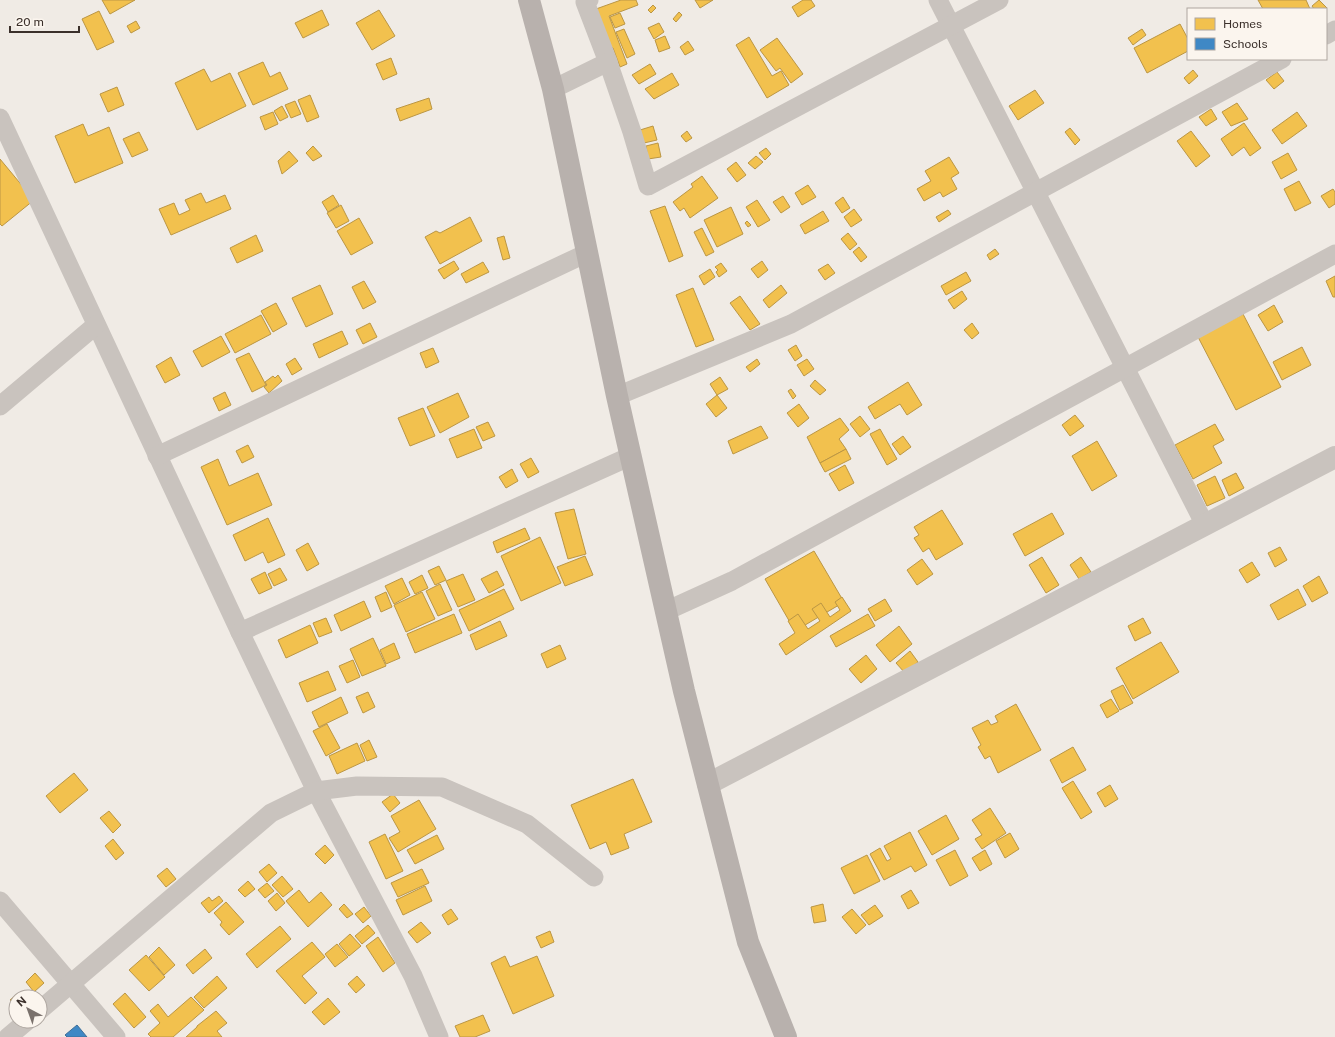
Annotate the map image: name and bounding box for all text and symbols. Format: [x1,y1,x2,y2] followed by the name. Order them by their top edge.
[10,8,79,34] scale bar
[1187,8,1327,60] legend
[16,15,44,29] text: 20 m
[1223,17,1262,31] text: Homes
[1223,37,1268,51] text: Schools
[8,989,48,1029] north arrow
[14,994,29,1009] text: N

